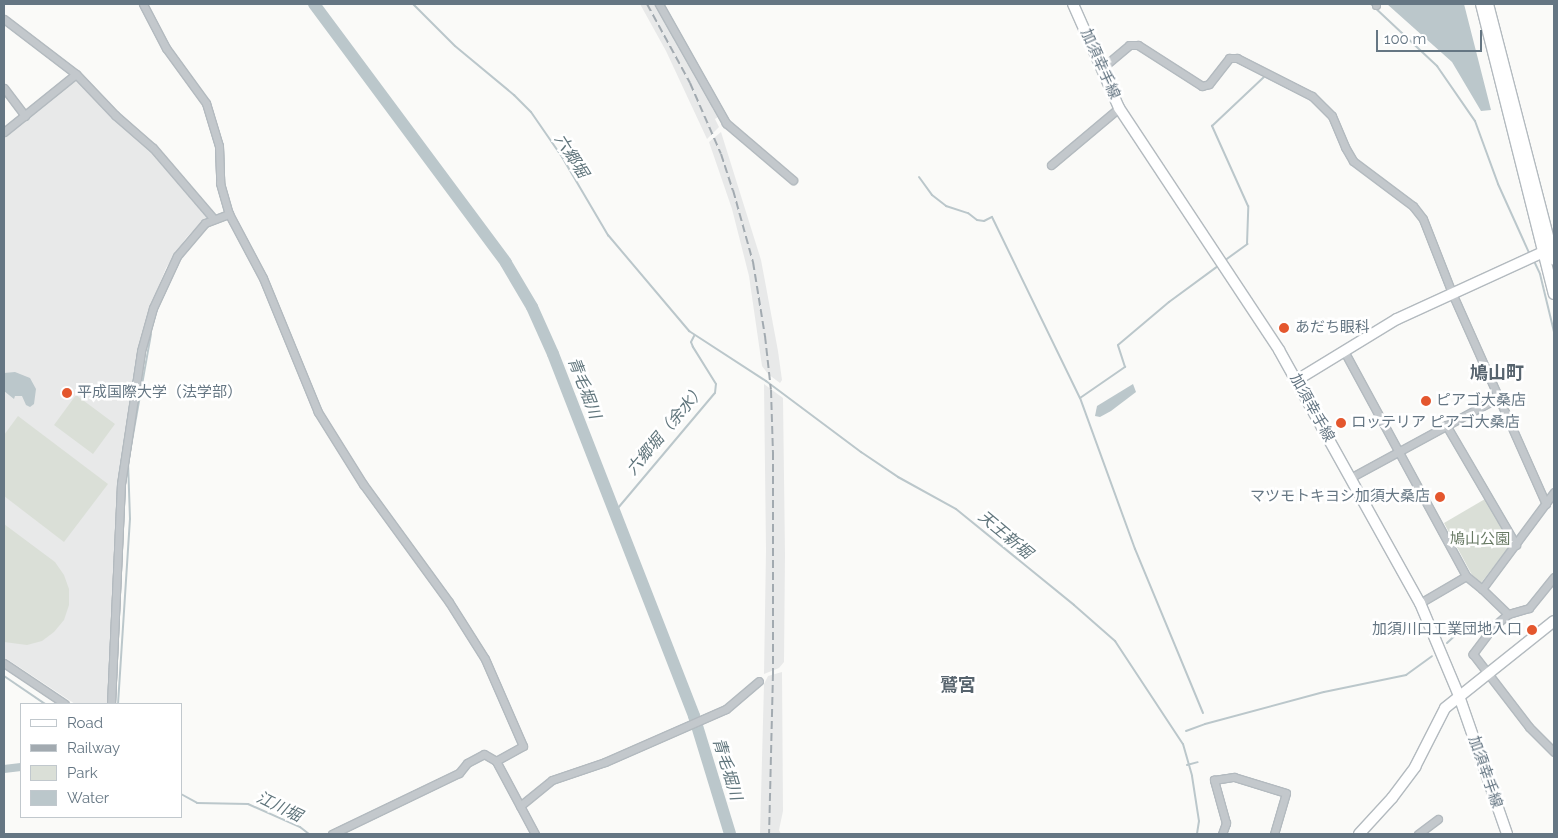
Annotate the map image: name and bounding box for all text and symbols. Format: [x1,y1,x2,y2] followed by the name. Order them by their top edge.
[1378,20,1484,52] scale bar
[1077,26,1123,102] street label: 加須幸手線
[1384,30,1426,48] text: 100 m
[550,131,592,181] water label: 六郷堀
[1295,319,1370,337] place label: あだち眼科
[1277,321,1291,335] marker: あだち眼科
[564,355,604,421] water label: 青毛堀川
[1470,362,1524,384] district label: 鳩山町
[1286,371,1338,445] street label: 加須幸手線
[623,381,709,479] water label: 六郷堀（余水）
[77,384,242,402] place label: 平成国際大学（法学部）
[61,387,73,399] marker: 平成国際大学（法学部）
[1436,392,1526,410] place label: ピアゴ大桑店
[1420,395,1432,407] marker: ピアゴ大桑店
[1351,414,1520,432] place label: ロッテリア ピアゴ大桑店
[1335,417,1347,429] marker: ロッテリア ピアゴ大桑店
[1250,488,1430,506] place label: マツモトキヨシ加須大桑店
[1434,491,1446,503] marker: マツモトキヨシ加須大桑店
[974,507,1036,563] water label: 天王新堀
[1450,531,1510,549] park label: 鳩山公園
[1372,621,1522,639] place label: 加須川口工業団地入口
[1526,624,1538,636] marker: 加須川口工業団地入口
[940,674,976,696] district label: 鷲宮
[20,703,182,818] legend
[67,714,103,732] text: Road
[1464,734,1506,810] street label: 加須幸手線
[708,736,746,802] water label: 青毛堀川
[67,739,120,757] text: Railway
[67,764,98,782] text: Park
[253,788,305,826] water label: 江川堀
[67,789,109,807] text: Water

